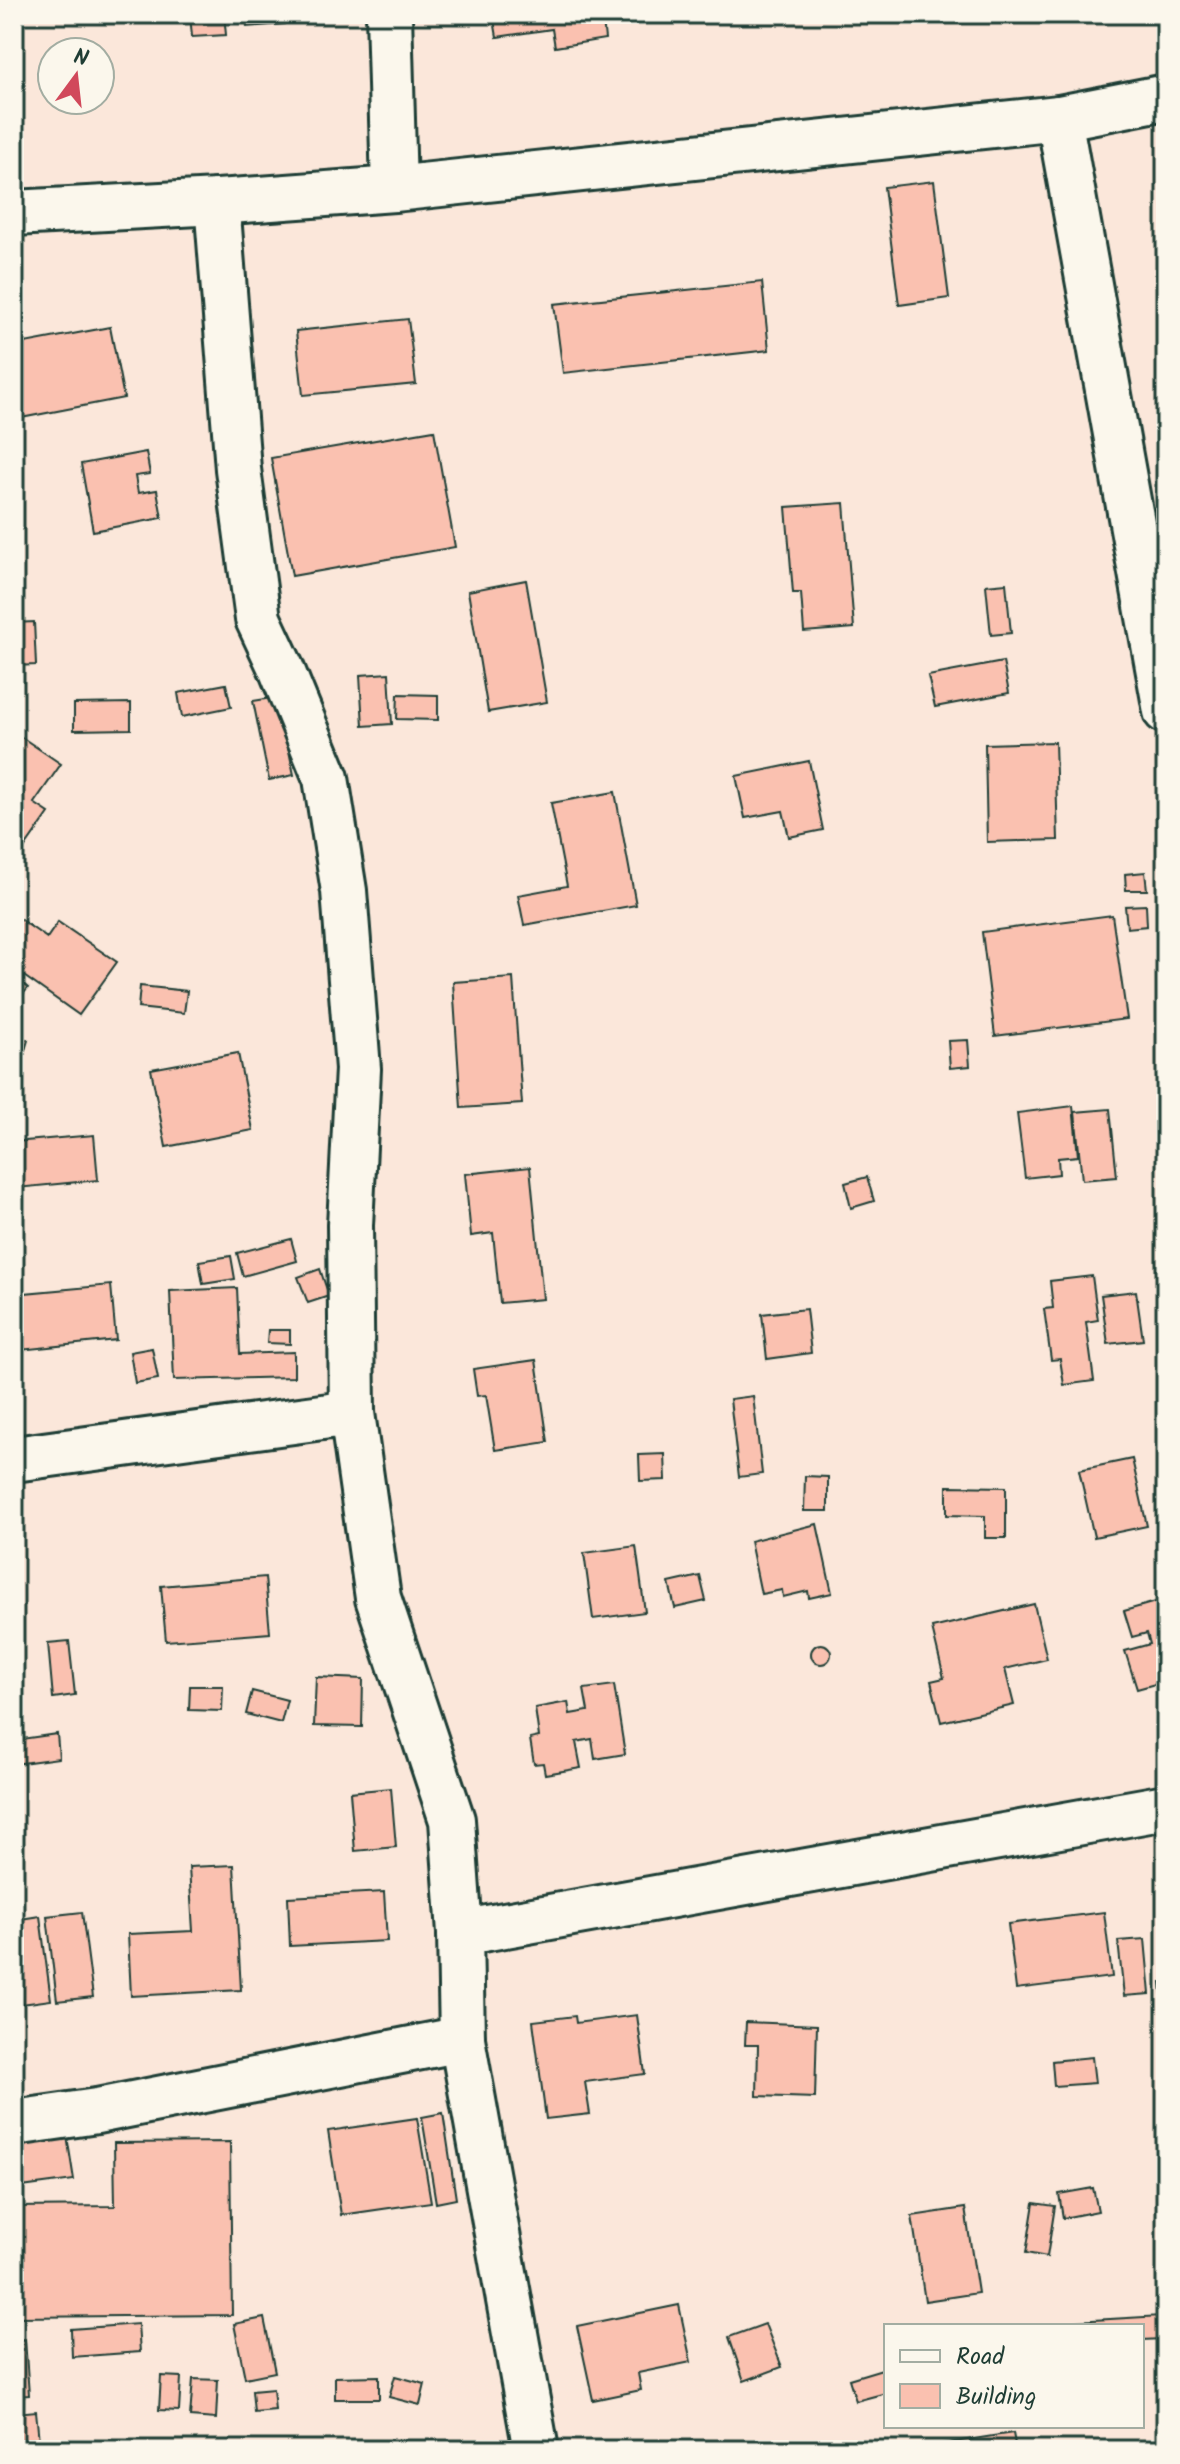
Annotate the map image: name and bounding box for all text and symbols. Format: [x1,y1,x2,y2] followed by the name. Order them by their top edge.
[36,36,116,116] north arrow
[69,40,92,78] text: N
[884,2324,1144,2428] legend
[956,2338,1005,2377] text: Road
[956,2378,1036,2417] text: Building

